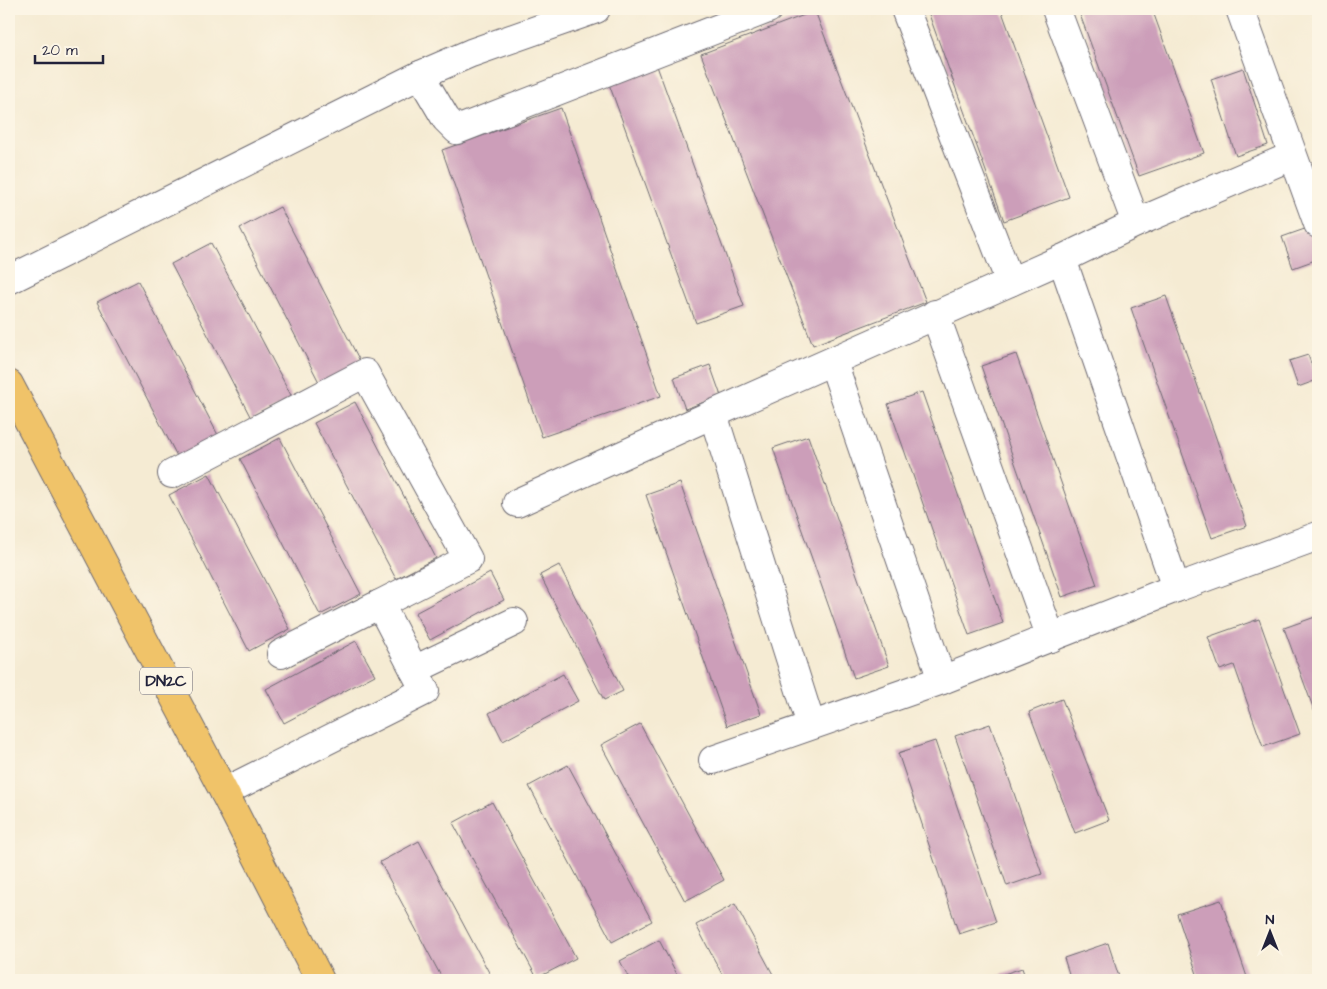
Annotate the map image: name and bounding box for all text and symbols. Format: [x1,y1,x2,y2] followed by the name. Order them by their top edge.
[35,32,102,64] scale bar
[42,40,78,61] text: 20 m
[140,668,192,694] road number: DN2C
[1244,906,1294,956] north arrow
[1266,910,1275,930] text: N

